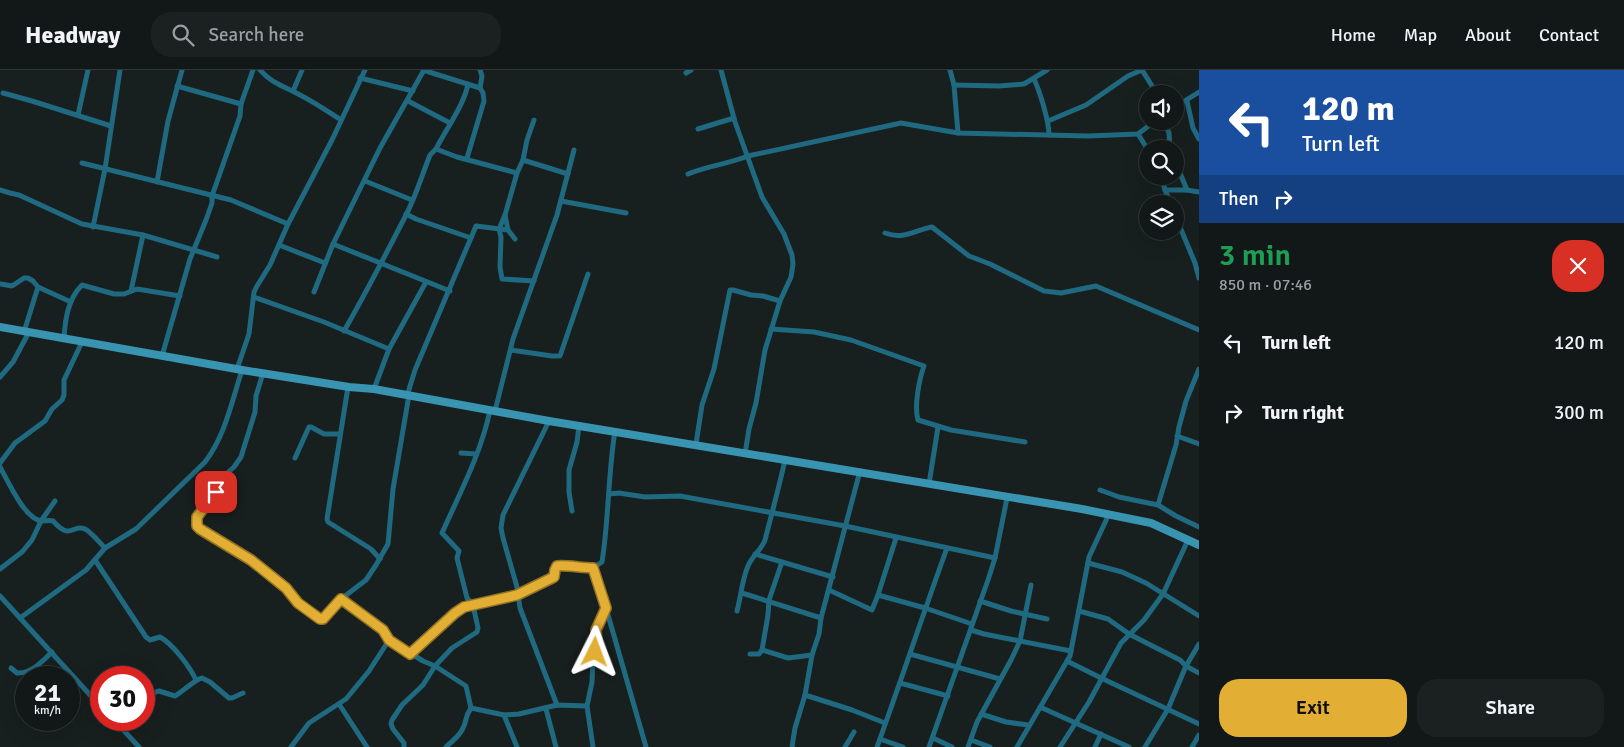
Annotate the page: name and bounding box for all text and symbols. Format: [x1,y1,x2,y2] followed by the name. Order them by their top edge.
[151,12,501,57] search box
[25,20,121,50] text: Headway
[169,21,197,49] icon: search
[209,23,304,47] text: Search here
[1331,24,1376,46] text: Home
[1404,24,1437,46] text: Map
[1465,24,1511,46] text: About
[1539,24,1599,46] text: Contact
[1139,85,1184,240] map controls
[1139,85,1184,130] button: sound
[1302,87,1395,130] text: 120 m
[1219,90,1284,155] icon: left
[1302,130,1380,157] text: Turn left
[1139,140,1184,185] button: search
[1269,185,1297,213] icon: right
[1219,187,1259,211] text: Then
[1139,195,1184,240] button: layers
[1219,237,1291,274] text: 3 min
[1552,240,1604,292] button: close
[1219,275,1312,295] text: 850 m · 07:46
[1219,329,1247,357] icon: left
[1262,331,1331,355] text: Turn left
[1554,331,1604,355] text: 120 m
[1219,399,1247,427] icon: right
[1262,401,1344,425] text: Turn right
[1554,401,1604,425] text: 300 m
[195,471,237,513] pin
[202,478,230,506] icon: arrive
[568,625,620,677] position arrow
[90,666,155,731] speed limit sign: 30
[34,677,61,708] text: 21
[1219,679,1407,737] button: Exit
[1417,679,1604,737] button: Share
[34,703,61,718] text: km/h

